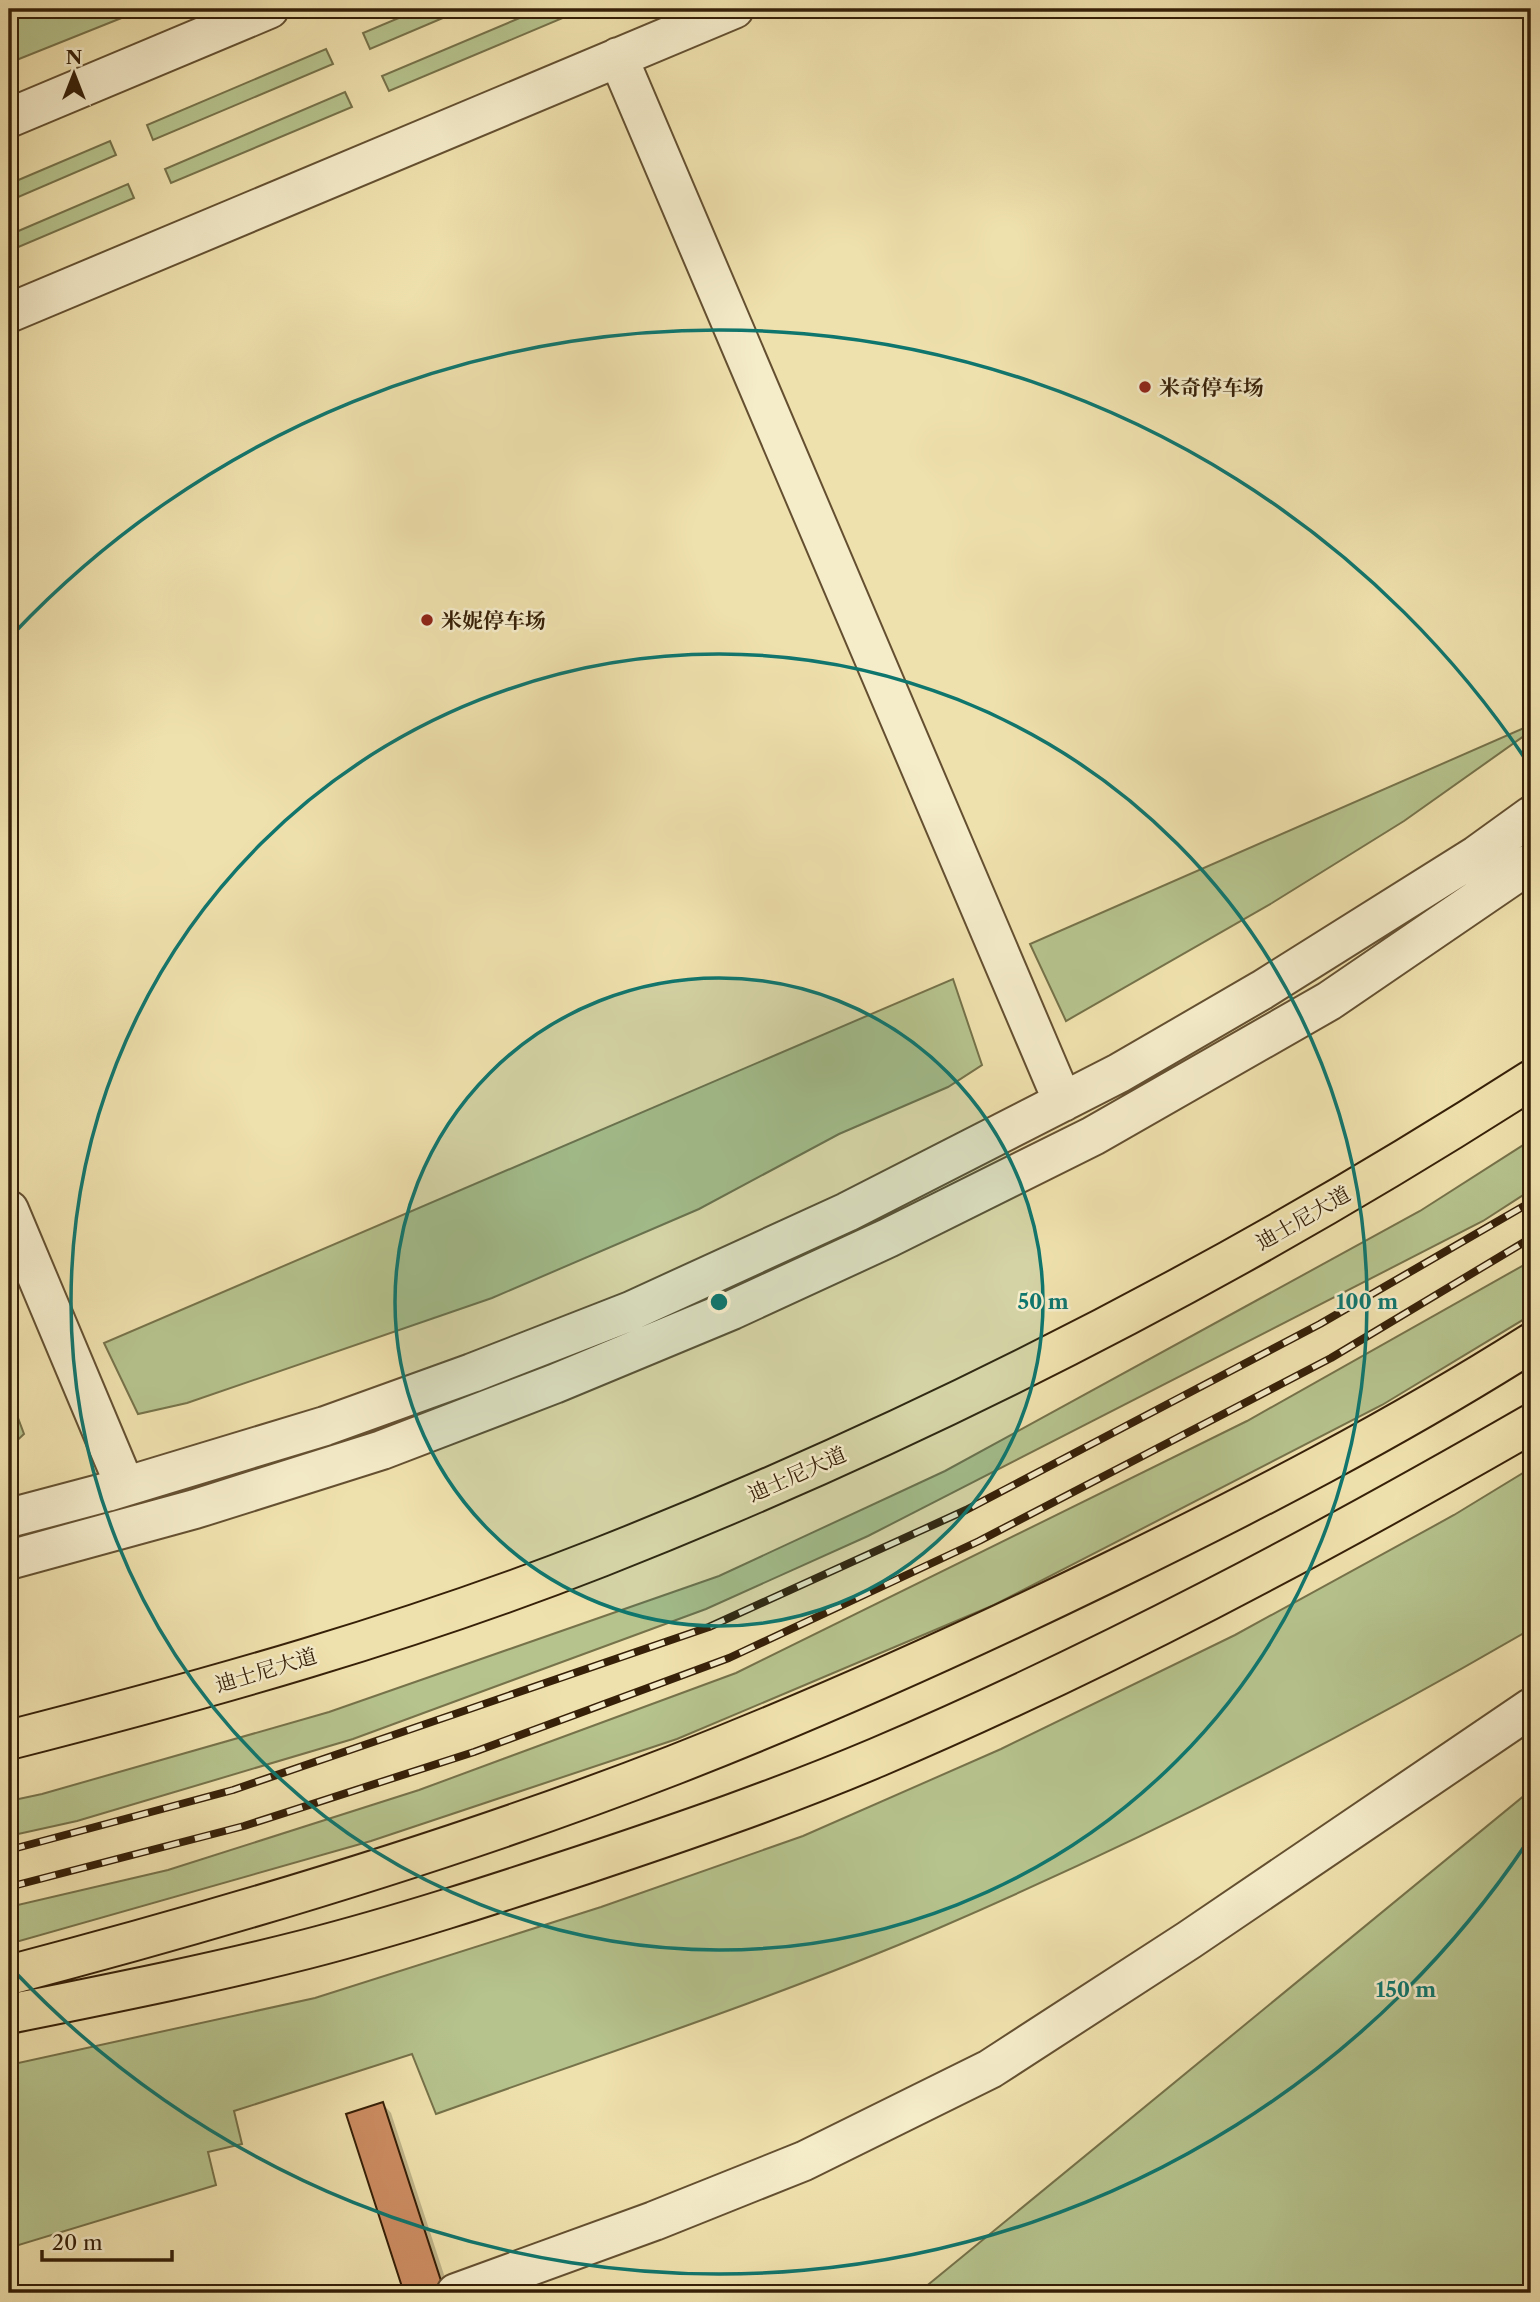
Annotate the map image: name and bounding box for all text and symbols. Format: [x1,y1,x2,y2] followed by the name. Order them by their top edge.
[38,38,108,108] north arrow
[66,46,82,69] text: N
[1159,375,1264,400] place label: 米奇停车场
[1137,379,1153,395] marker: 米奇停车场
[441,608,546,633] place label: 米妮停车场
[419,612,435,628] marker: 米妮停车场
[1251,1181,1355,1255] street label: 迪士尼大道
[1017,1289,1069,1314] text: 50 m
[1336,1289,1398,1314] text: 100 m
[707,1290,731,1314] centre of rings
[744,1441,850,1507] street label: 迪士尼大道
[212,1643,320,1697] street label: 迪士尼大道
[1376,1977,1436,2002] text: 150 m
[42,2218,172,2262] scale bar
[52,2230,103,2255] text: 20 m

